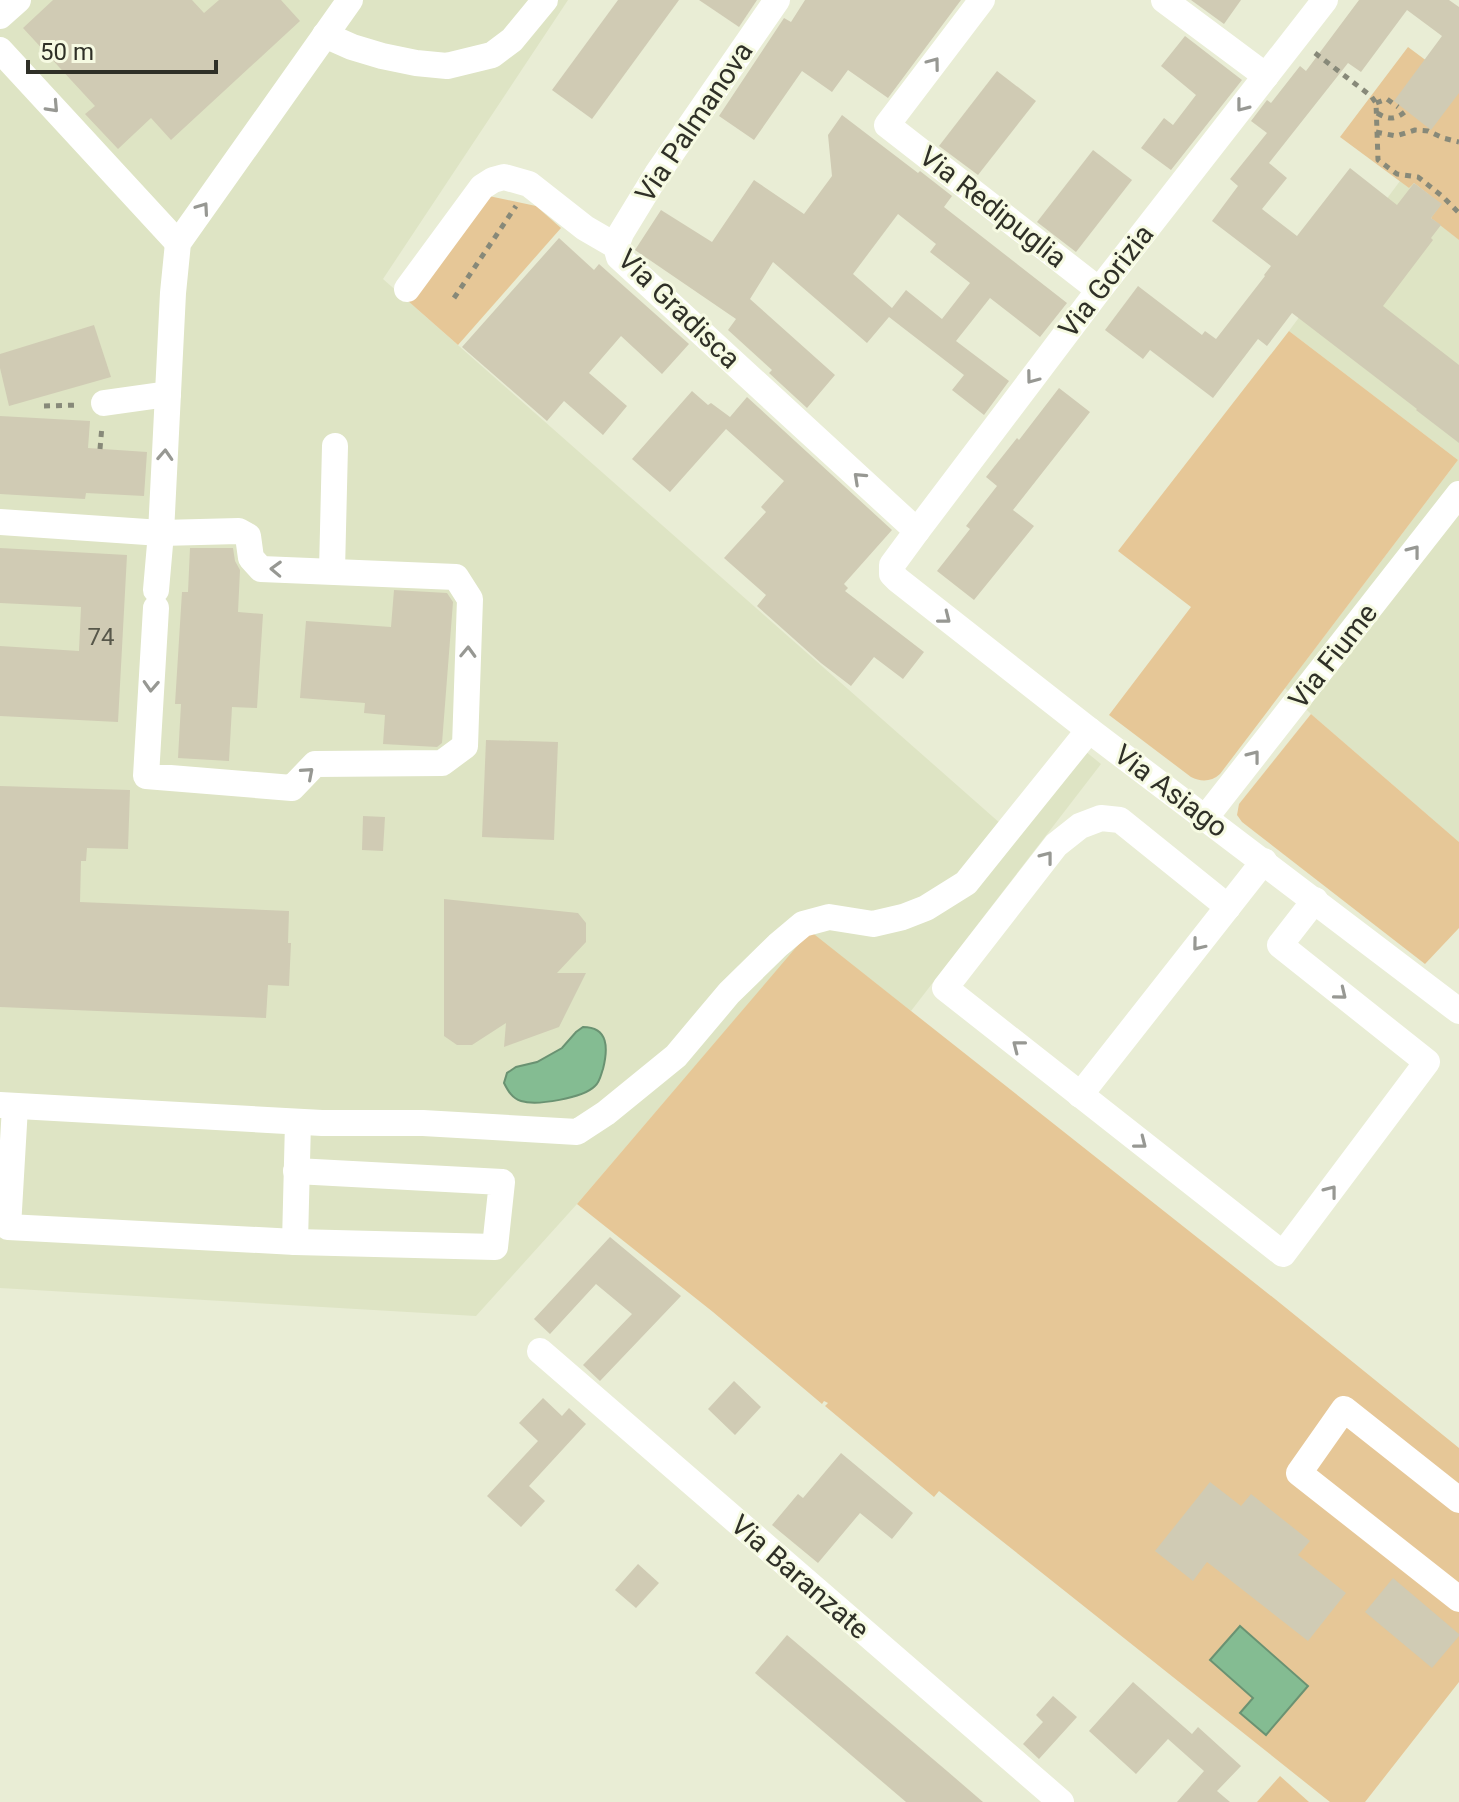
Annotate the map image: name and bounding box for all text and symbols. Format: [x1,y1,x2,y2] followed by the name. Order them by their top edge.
[28,24,216,74] scale bar
[628,36,760,208] street label: Via Palmanova
[40,38,94,66] text: 50 m
[925,57,939,72] one-way arrow
[1238,97,1252,112] one-way arrow
[44,98,58,113] one-way arrow
[913,139,1073,275] street label: Via Redipuglia
[193,203,208,217] one-way arrow
[1052,218,1160,344] street label: Via Gorizia
[611,243,747,375] street label: Via Gradisca
[1028,369,1042,384] one-way arrow
[156,448,173,461] one-way arrow
[854,473,868,488] one-way arrow
[1405,545,1419,560] one-way arrow
[269,561,282,578] one-way arrow
[1282,597,1384,715] street label: Via Fiume
[936,608,951,622] one-way arrow
[88,623,114,651] house number: 74
[460,645,477,658] one-way arrow
[143,680,160,693] one-way arrow
[1108,738,1234,844] street label: Via Asiago
[1244,751,1259,765] one-way arrow
[299,768,314,783] one-way arrow
[1037,851,1051,866] one-way arrow
[1193,936,1208,950] one-way arrow
[1332,984,1347,998] one-way arrow
[1012,1042,1027,1056] one-way arrow
[1132,1133,1147,1147] one-way arrow
[1322,1185,1336,1199] one-way arrow
[724,1508,876,1646] street label: Via Baranzate

